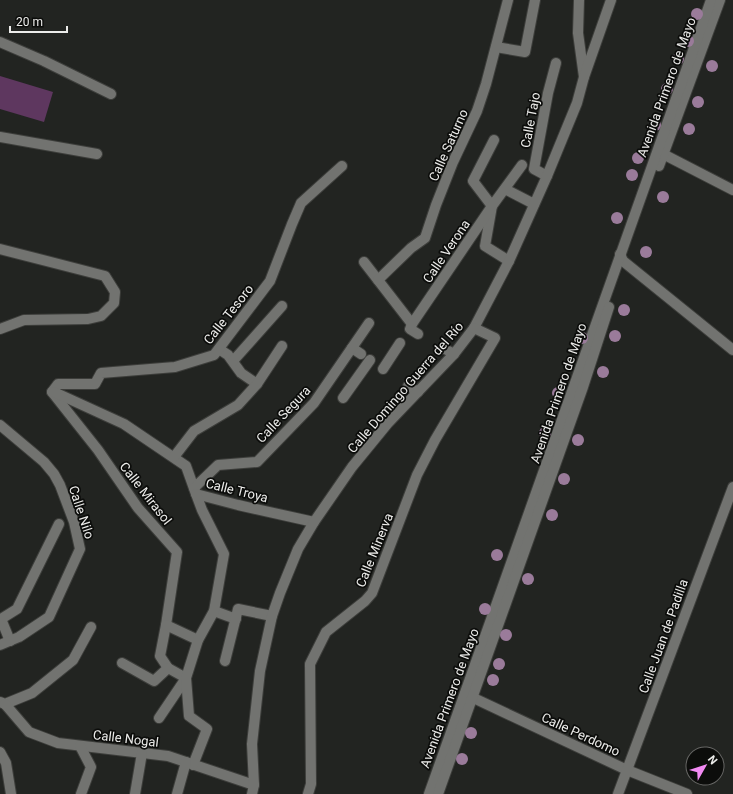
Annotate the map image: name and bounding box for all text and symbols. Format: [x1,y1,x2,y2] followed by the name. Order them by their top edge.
[10,8,67,34] scale bar
[16,15,43,29] text: 20 m
[634,15,699,159] street label: Avenida Primero de Mayo
[518,91,543,149] street label: Calle Tajo
[426,107,471,184] street label: Calle Saturno
[420,217,473,286] street label: Calle Verona
[200,281,256,347] street label: Calle Tesoro
[344,319,466,456] street label: Calle Domingo Guerra del Río
[527,321,590,465] street label: Avenida Primero de Mayo
[253,383,313,446] street label: Calle Segura
[117,459,175,527] street label: Calle Mirasol
[204,475,270,505] street label: Calle Troya
[66,484,97,541] street label: Calle Nilo
[353,511,396,589] street label: Calle Minerva
[636,577,691,695] street label: Calle Juan de Padilla
[417,626,482,770] street label: Avenida Primero de Mayo
[539,710,622,759] street label: Calle Perdomo
[92,727,160,750] street label: Calle Nogal
[685,746,725,786] north arrow
[705,753,720,767] text: N

